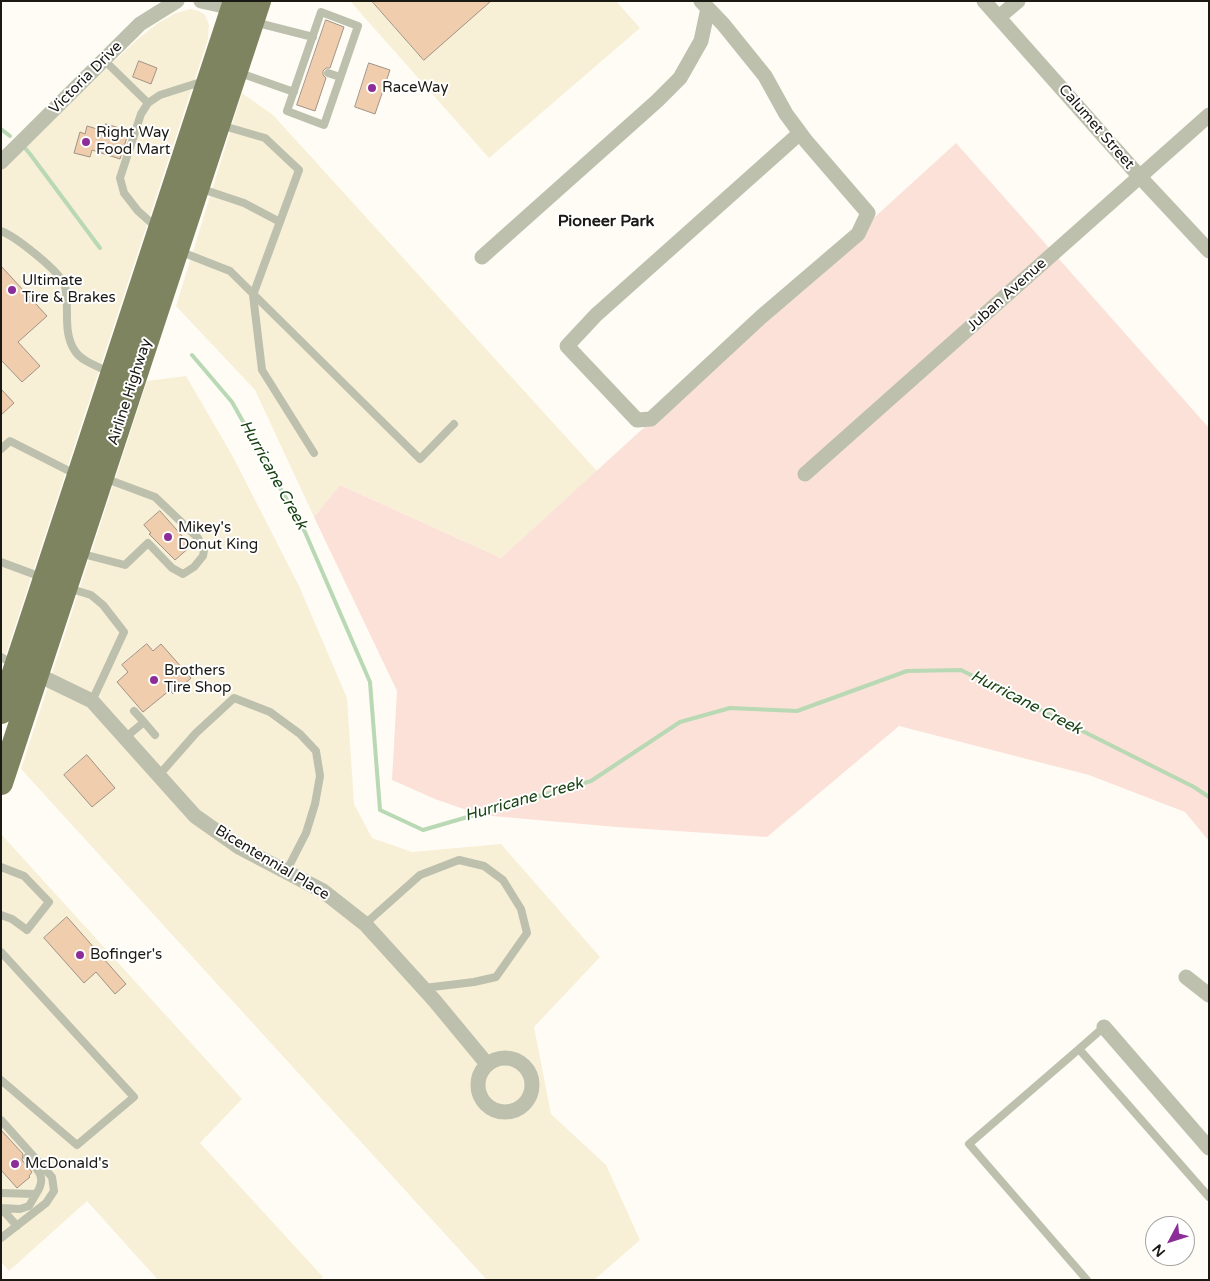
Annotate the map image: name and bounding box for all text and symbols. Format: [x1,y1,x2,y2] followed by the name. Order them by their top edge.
[46,38,126,118] street label: Victoria Drive
[382,79,448,97] place label: RaceWay
[1054,81,1138,173] street label: Calumet Street
[366,82,378,94] marker: RaceWay
[96,124,171,159] place label: Right Way Food Mart
[80,136,92,148] marker: Right Way Food Mart
[558,212,654,232] district label: Pioneer Park
[964,255,1050,335] street label: Juban Avenue
[22,272,116,307] place label: Ultimate Tire & Brakes
[6,284,18,296] marker: Ultimate Tire & Brakes
[104,336,156,448] street label: Airline Highway
[235,417,311,533] water label: Hurricane Creek
[178,519,258,554] place label: Mikey's Donut King
[162,531,174,543] marker: Mikey's Donut King
[164,662,231,697] place label: Brothers Tire Shop
[967,667,1085,739] water label: Hurricane Creek
[148,674,160,686] marker: Brothers Tire Shop
[463,774,585,826] water label: Hurricane Creek
[212,822,332,904] street label: Bicentennial Place
[90,946,162,964] place label: Bofinger's
[74,949,86,961] marker: Bofinger's
[25,1155,109,1173] place label: McDonald's
[9,1158,21,1170] marker: McDonald's
[1145,1216,1195,1266] north arrow
[1149,1241,1169,1260] text: N

